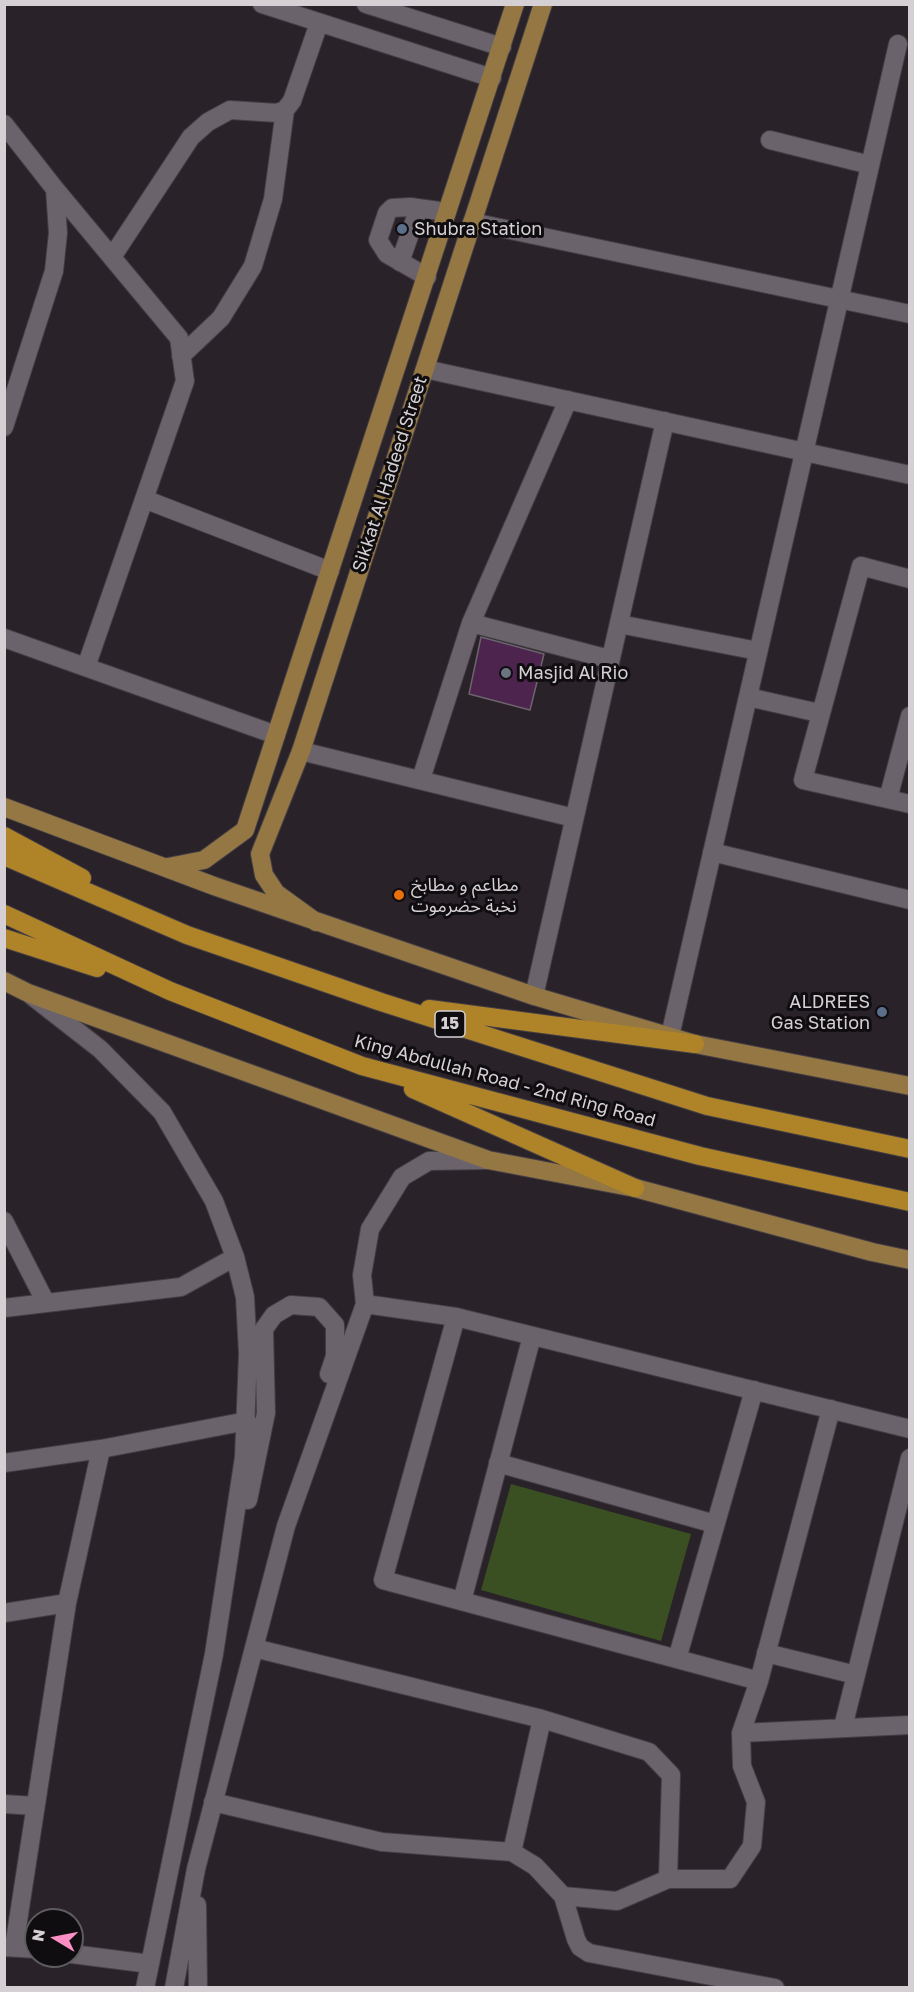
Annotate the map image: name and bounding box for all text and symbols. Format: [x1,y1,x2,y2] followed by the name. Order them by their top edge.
[414,218,542,240] place label: Shubra Station
[395,222,409,236] marker: Shubra Station
[348,373,432,575] street label: Sikkat Al Hadeed Street
[518,662,628,684] place label: Masjid Al Rio
[499,666,513,680] marker: Masjid Al Rio
[411,874,519,916] place label: مطاعم و مطابخ نخبة حضرموت
[392,888,406,902] marker: مطاعم و مطابخ نخبة حضرموت
[771,991,870,1034] place label: ALDREES Gas Station
[875,1005,889,1019] marker: ALDREES Gas Station
[435,1011,465,1037] road number: 15
[352,1030,658,1132] street label: King Abdullah Road - 2nd Ring Road
[24,1908,84,1968] north arrow
[27,1927,49,1943] text: N

